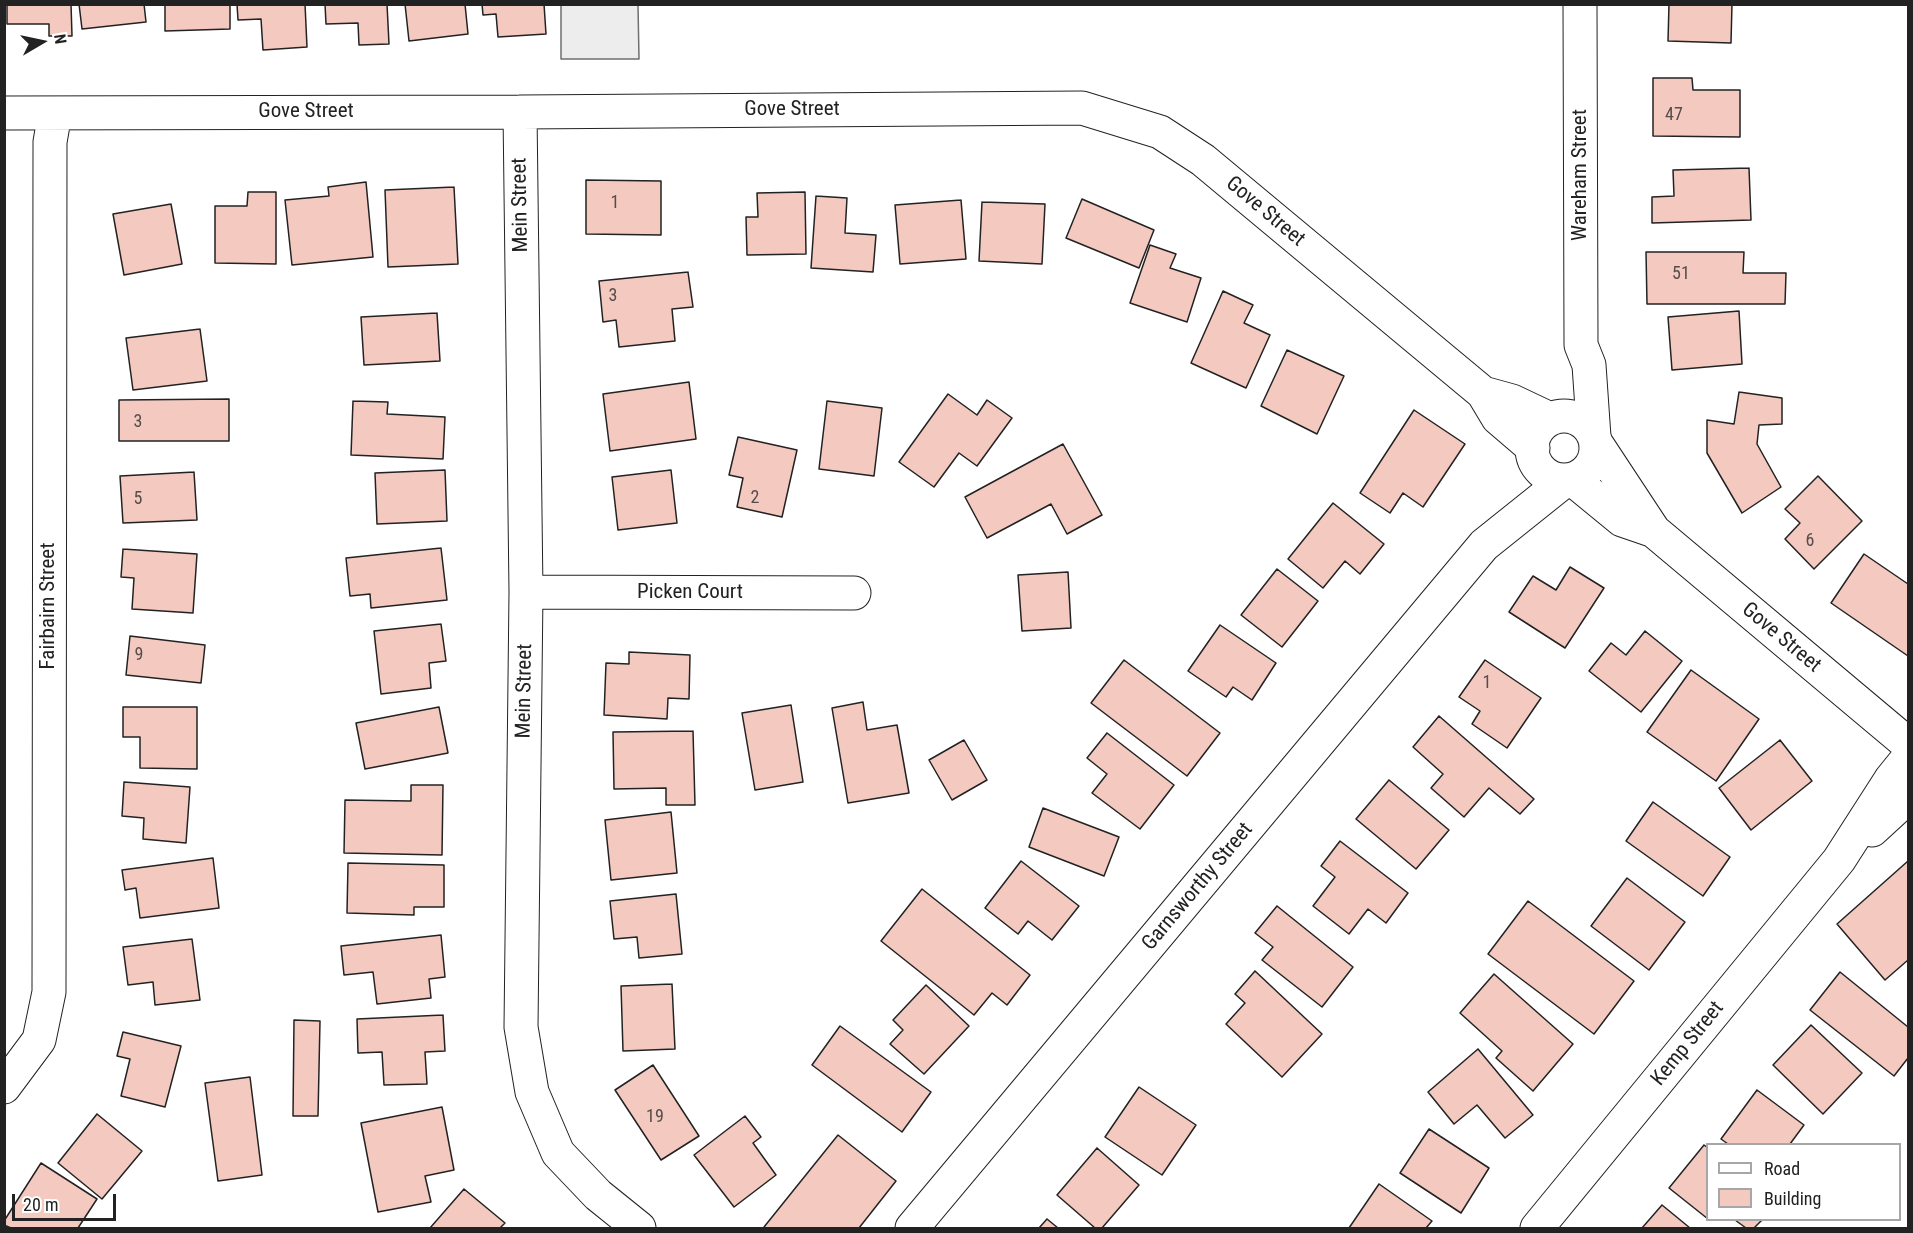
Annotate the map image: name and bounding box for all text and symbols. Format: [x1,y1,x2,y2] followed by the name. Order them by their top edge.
[12,12,72,72] north arrow
[50,33,70,45] text: N
[744,97,840,123] street label: Gove Street
[258,99,354,125] street label: Gove Street
[1665,104,1683,126] house number: 47
[1568,109,1594,241] street label: Wareham Street
[508,157,534,253] street label: Mein Street
[1220,172,1310,252] street label: Gove Street
[611,192,619,214] house number: 1
[1672,263,1690,285] house number: 51
[609,285,617,307] house number: 3
[134,411,142,433] house number: 3
[751,487,759,509] house number: 2
[134,488,142,510] house number: 5
[1806,530,1814,552] house number: 6
[36,543,62,669] street label: Fairbairn Street
[637,580,743,606] street label: Picken Court
[1736,598,1826,678] street label: Gove Street
[512,643,538,739] street label: Mein Street
[135,644,143,666] house number: 9
[1483,672,1491,694] house number: 1
[1137,818,1259,956] street label: Garnsworthy Street
[1646,997,1730,1091] street label: Kemp Street
[646,1106,664,1128] house number: 19
[1706,1143,1901,1221] legend
[1764,1158,1800,1179] text: Road
[15,1182,118,1220] scale bar
[1764,1188,1821,1209] text: Building
[23,1194,58,1215] text: 20 m

